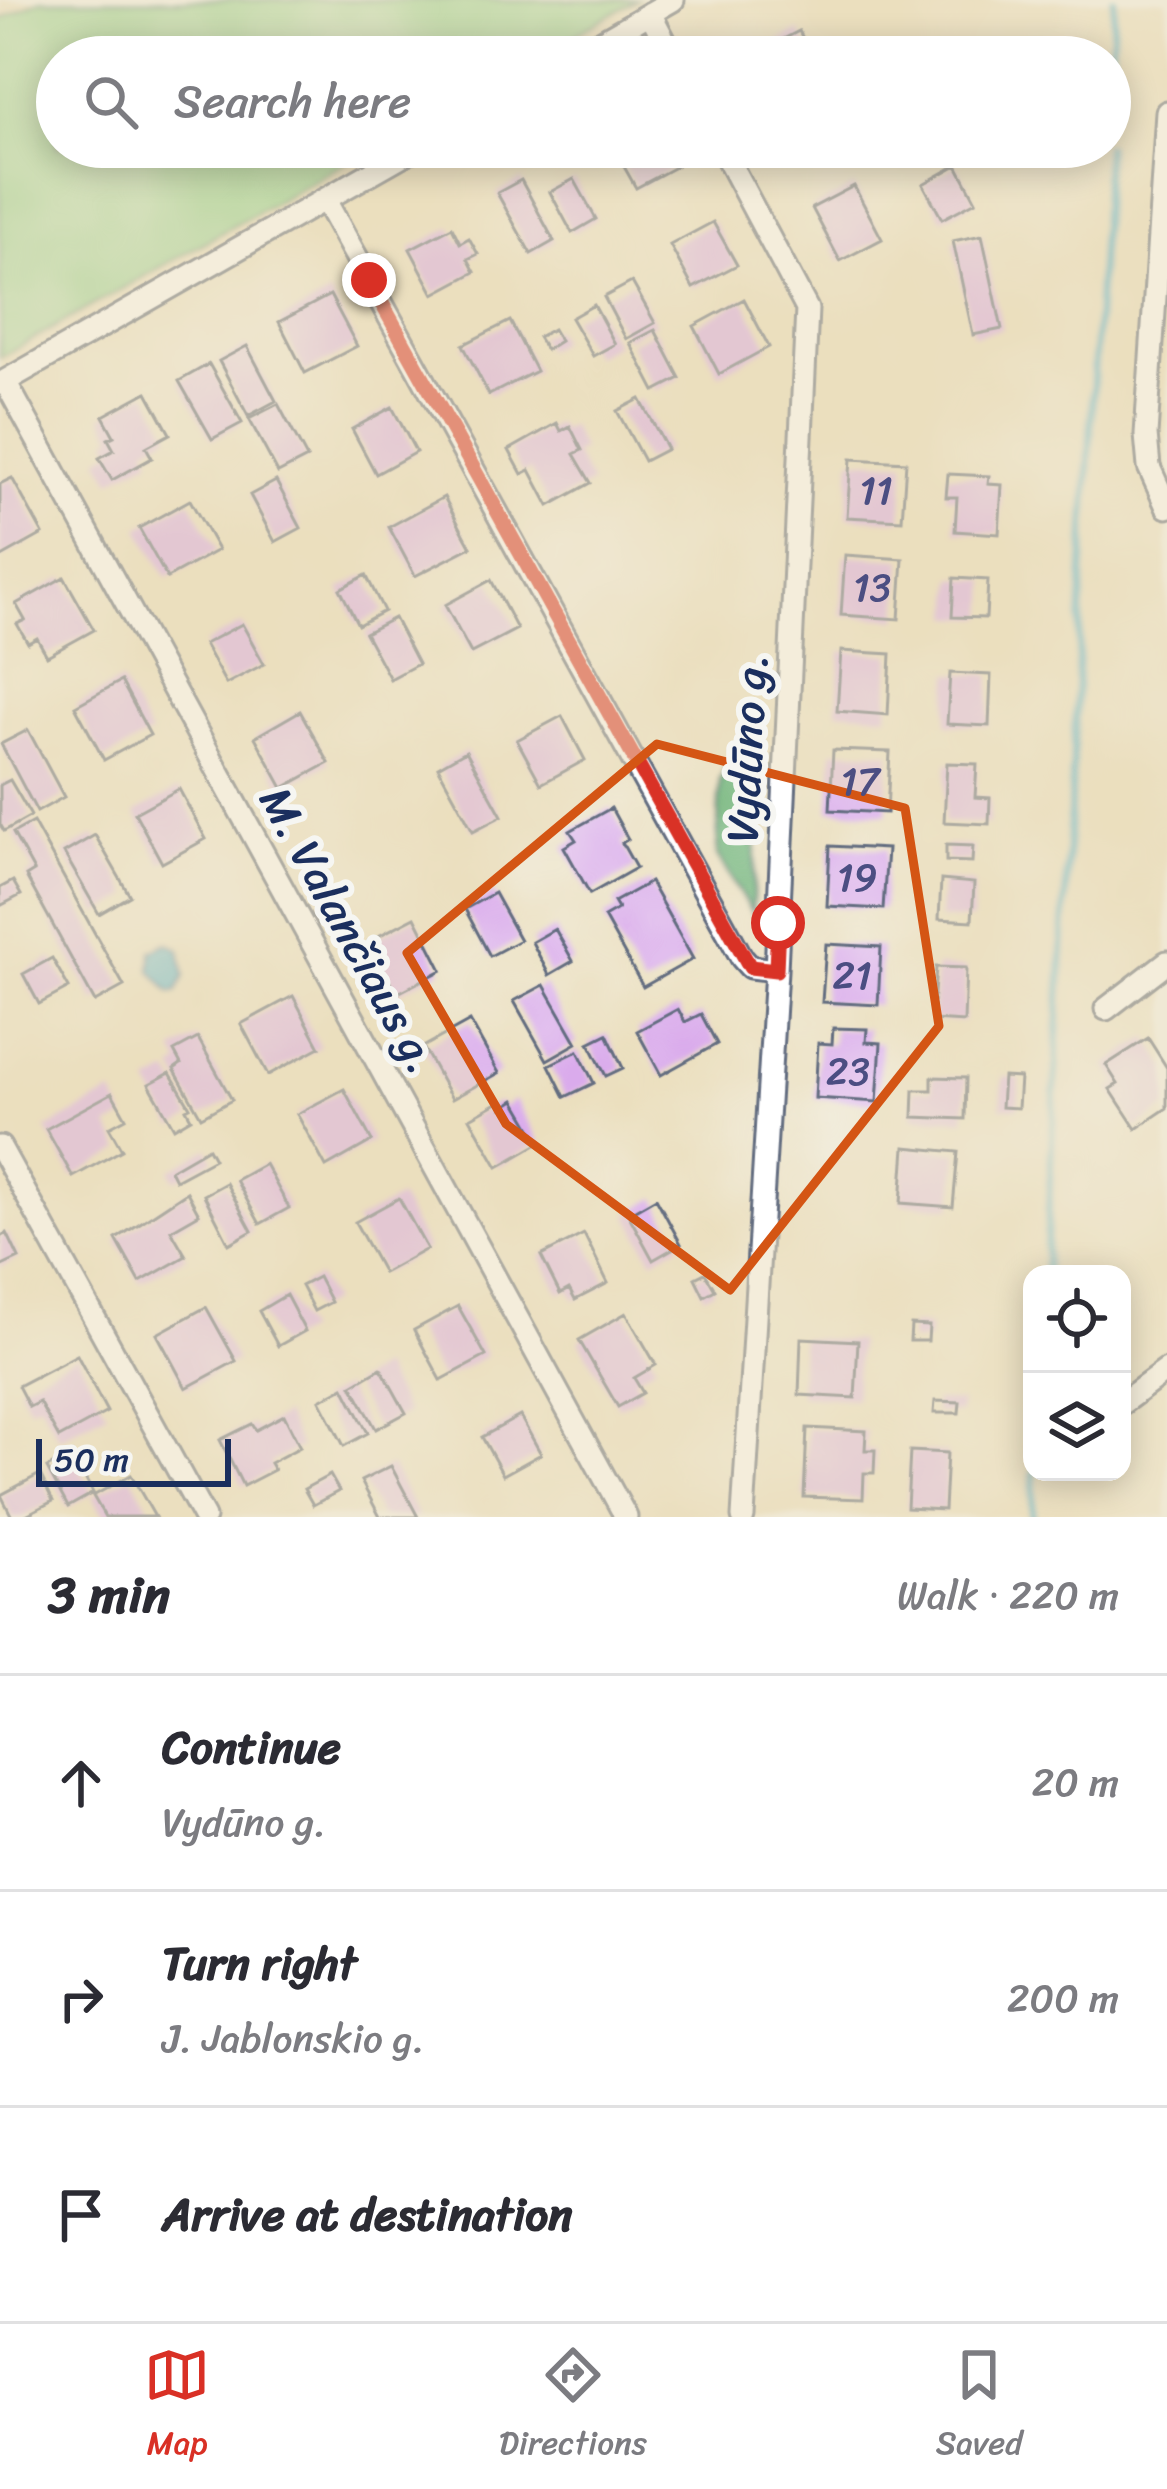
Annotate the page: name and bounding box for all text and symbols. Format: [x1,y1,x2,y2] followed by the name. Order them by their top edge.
[36,36,1131,168] search box
[174,62,411,142] text: Search here
[78,69,144,135] icon: search
[342,253,396,307] route end
[859,456,893,525] house number: 11
[853,553,891,622] house number: 13
[702,651,792,845] street label: Vydūno g.
[840,747,882,816] house number: 17
[237,771,461,1089] street label: M. Valančiaus g.
[837,843,877,912] house number: 19
[751,896,805,950] route start
[832,941,872,1010] house number: 21
[826,1037,870,1106] house number: 23
[1023,1265,1131,1481] map controls
[1023,1265,1131,1373] button: locate
[1023,1373,1131,1481] button: layers
[54,1431,129,1489] text: 50 m
[36,1433,231,1486] scale bar
[48,1550,170,1640] text: 3 min
[897,1561,1119,1630] text: Walk · 220 m
[162,1708,341,1788] text: Continue
[1032,1748,1119,1817] text: 20 m
[48,1750,114,1816] icon: ahead
[162,1788,326,1857] text: Vydūno g.
[162,1924,357,2004] text: Turn right
[1007,1964,1119,2033] text: 200 m
[48,1966,114,2032] icon: right
[162,2004,424,2073] text: J. Jablonskio g.
[162,2175,572,2255] text: Arrive at destination
[48,2182,114,2248] icon: arrive
[144,2342,210,2472] tab: Map
[499,2342,647,2472] tab: Directions
[936,2342,1023,2472] tab: Saved

